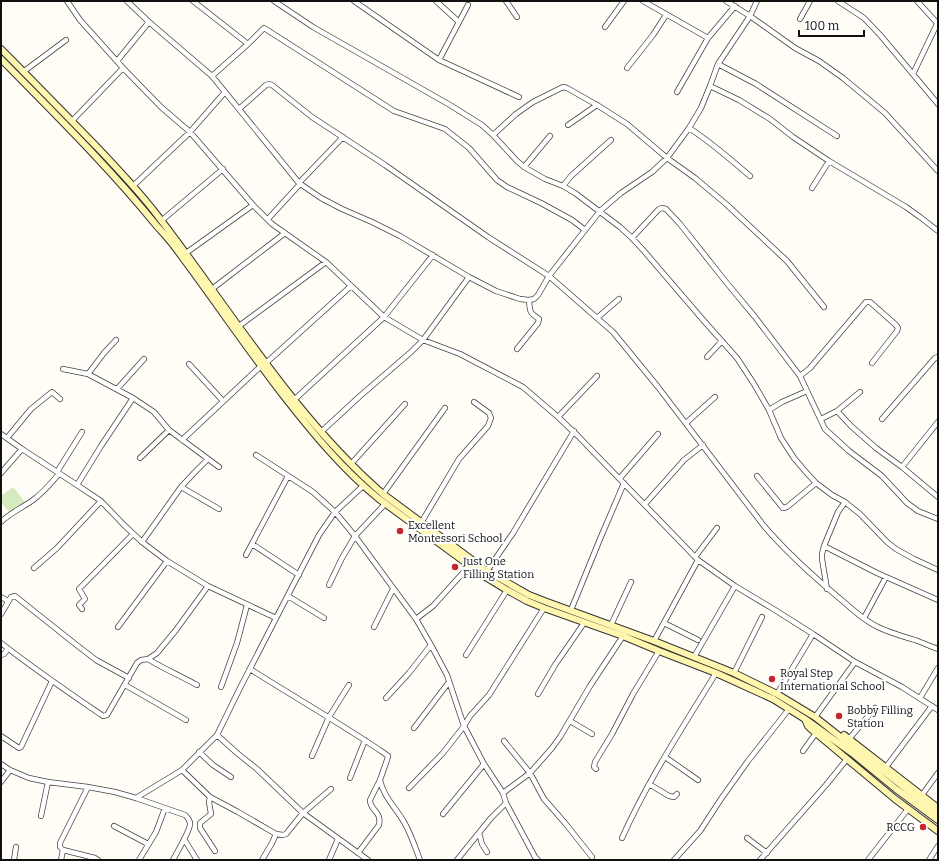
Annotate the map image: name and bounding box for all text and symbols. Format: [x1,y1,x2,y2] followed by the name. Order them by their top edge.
[799,12,864,38] scale bar
[805,19,840,33] text: 100 m
[408,519,502,545] place label: Excellent Montessori School
[395,526,405,536] marker: Excellent Montessori School
[462,555,534,581] place label: Just One Filling Station
[450,562,460,572] marker: Just One Filling Station
[780,667,885,693] place label: Royal Step International School
[767,674,777,684] marker: Royal Step International School
[847,704,913,730] place label: Bobby Filling Station
[834,711,844,721] marker: Bobby Filling Station
[886,821,915,834] place label: RCCG
[918,822,928,832] marker: RCCG

